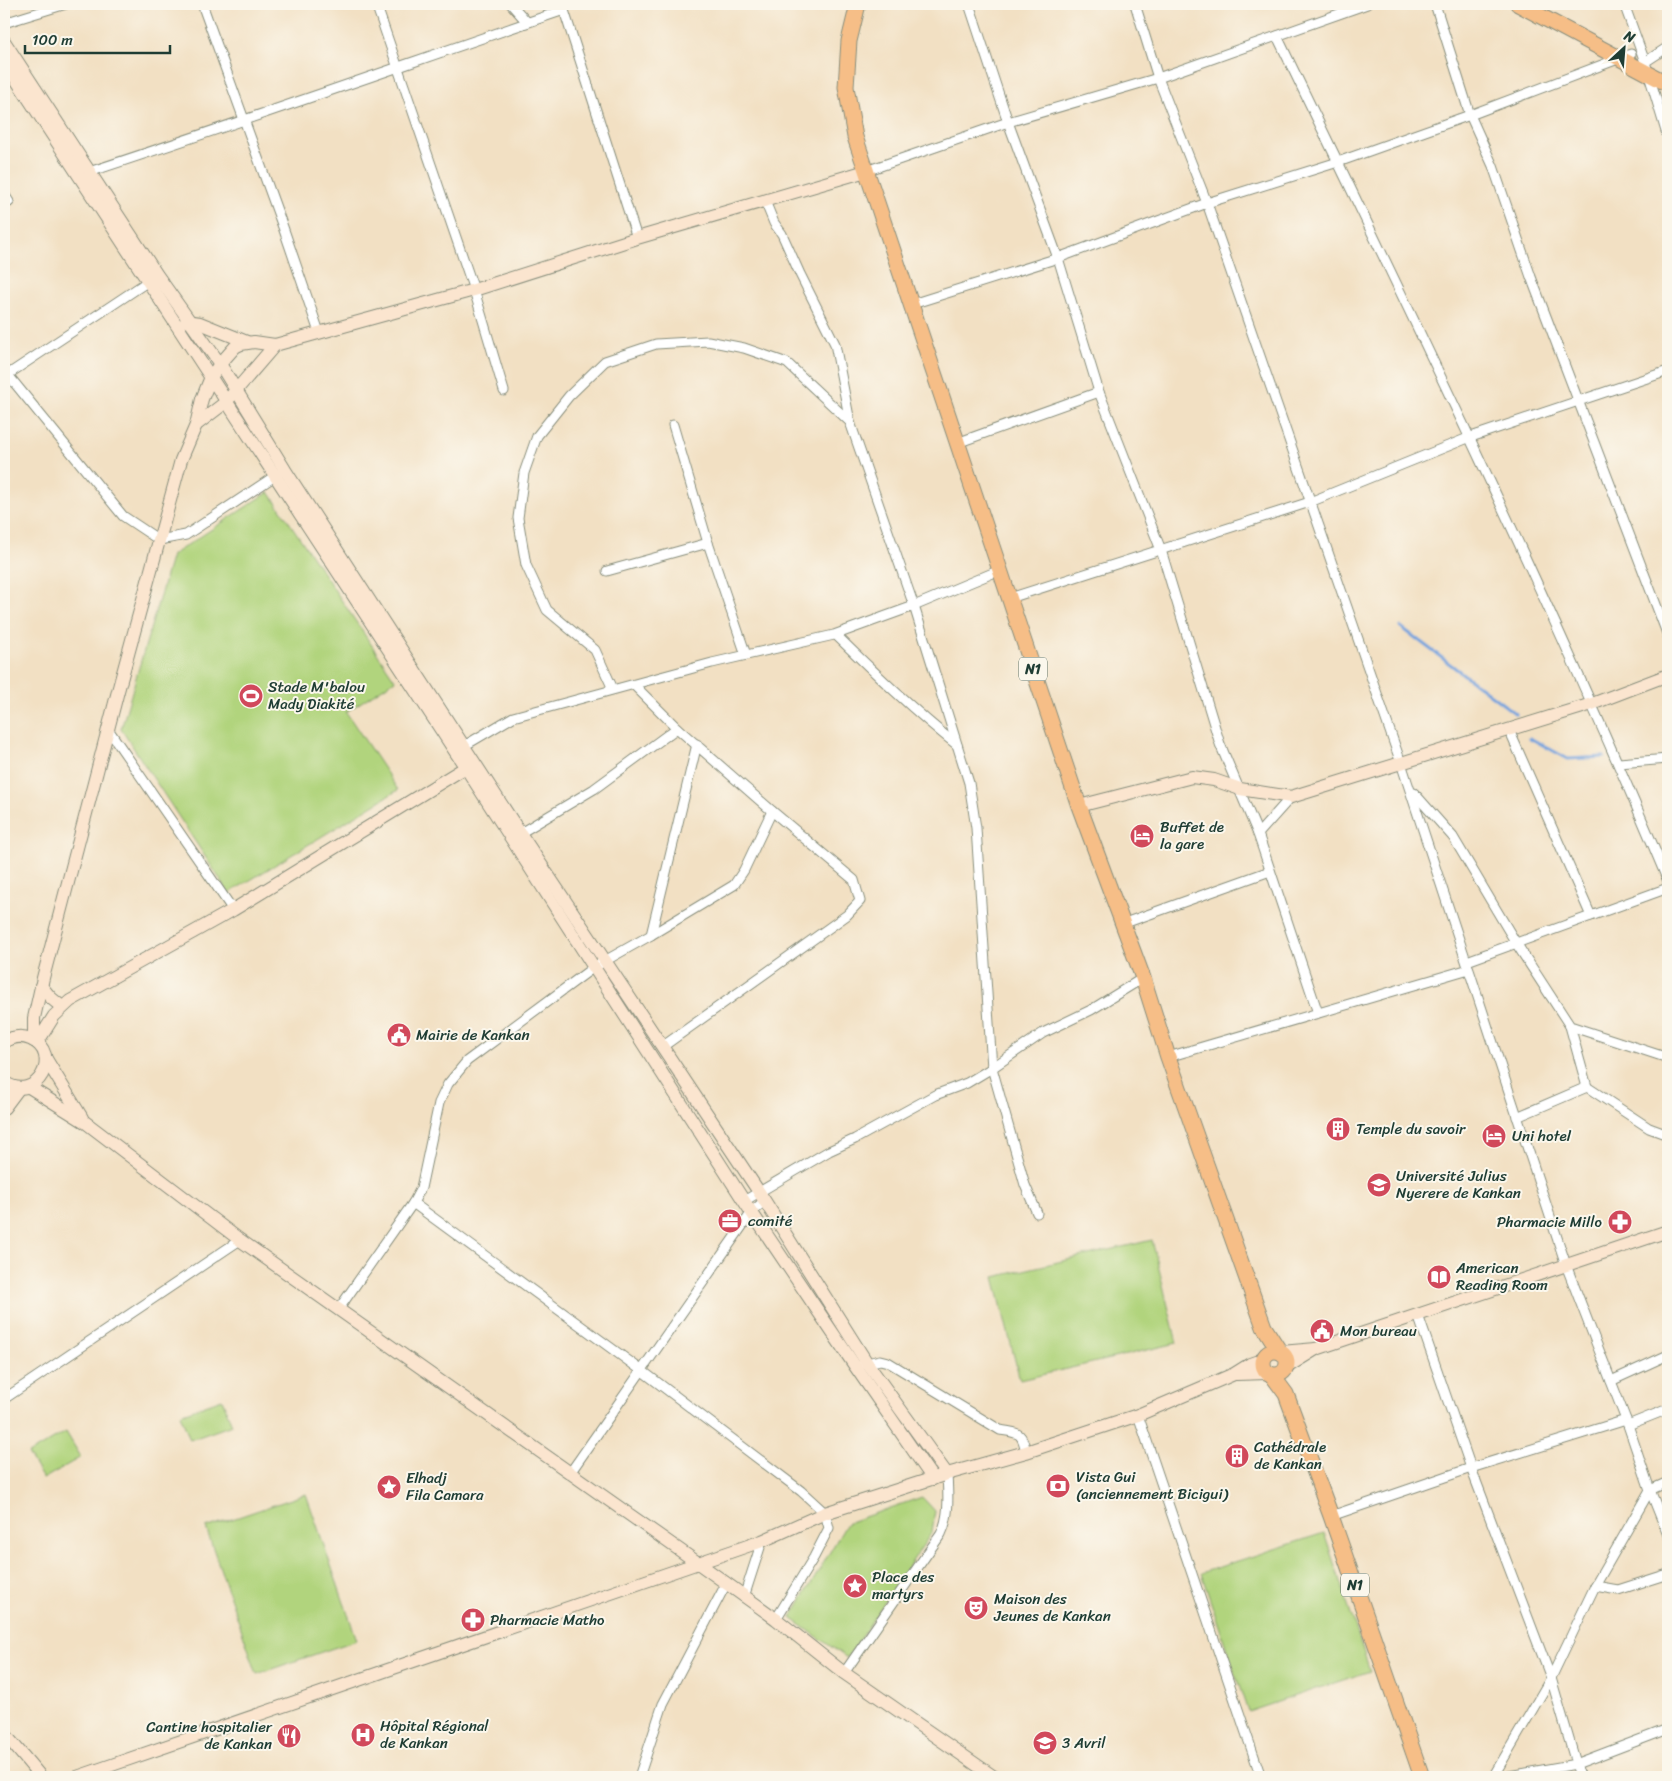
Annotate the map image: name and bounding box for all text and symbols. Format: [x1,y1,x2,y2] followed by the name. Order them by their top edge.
[25,22,170,54] scale bar
[1600,22,1650,72] north arrow
[1619,23,1640,50] text: N
[32,27,73,53] text: 100 m
[1019,658,1047,681] road number: N1
[268,674,365,717] place label: Stade M'balou Mady Diakité
[238,683,264,709] sports icon: Stade M'balou Mady Diakité
[1160,814,1224,857] place label: Buffet de la gare
[1129,823,1155,849] hotel icon: Buffet de la gare
[386,1022,412,1048] public building icon: Mairie de Kankan
[416,1022,530,1048] place label: Mairie de Kankan
[1325,1116,1351,1142] building icon: Temple du savoir
[1356,1116,1466,1142] place label: Temple du savoir
[1481,1123,1507,1149] hotel icon: Uni hotel
[1512,1123,1572,1149] place label: Uni hotel
[1396,1163,1521,1206] place label: Université Julius Nyerere de Kankan
[1366,1172,1392,1198] school or university icon: Université Julius Nyerere de Kankan
[717,1208,743,1234] office icon: comité
[748,1208,793,1234] place label: comité
[1497,1209,1603,1235] place label: Pharmacie Millo
[1607,1209,1633,1235] pharmacy icon: Pharmacie Millo
[1455,1255,1548,1298] place label: American Reading Room
[1426,1264,1452,1290] library icon: American Reading Room
[1309,1318,1335,1344] public building icon: Mon bureau
[1340,1318,1417,1344] place label: Mon bureau
[1254,1434,1326,1477] place label: Cathédrale de Kankan
[1224,1443,1250,1469] building icon: Cathédrale de Kankan
[1076,1464,1229,1507] place label: Vista Gui (anciennement Bicigui)
[406,1465,484,1508] place label: Elhadj Fila Camara
[1045,1473,1071,1499] bank icon: Vista Gui (anciennement Bicigui)
[376,1474,402,1500] place icon: Elhadj Fila Camara
[872,1564,934,1607] place label: Place des martyrs
[842,1573,868,1599] place icon: Place des martyrs
[1341,1574,1369,1596] road number: N1
[993,1586,1111,1629] place label: Maison des Jeunes de Kankan
[963,1595,989,1621] theatre icon: Maison des Jeunes de Kankan
[460,1607,486,1633] pharmacy icon: Pharmacie Matho
[490,1607,605,1633] place label: Pharmacie Matho
[380,1713,489,1756] place label: Hôpital Régional de Kankan
[146,1714,273,1757] place label: Cantine hospitalier de Kankan
[350,1722,376,1748] hospital icon: Hôpital Régional de Kankan
[276,1723,302,1749] restaurant icon: Cantine hospitalier de Kankan
[1032,1730,1058,1756] school or university icon: 3 Avril
[1062,1730,1106,1756] place label: 3 Avril

